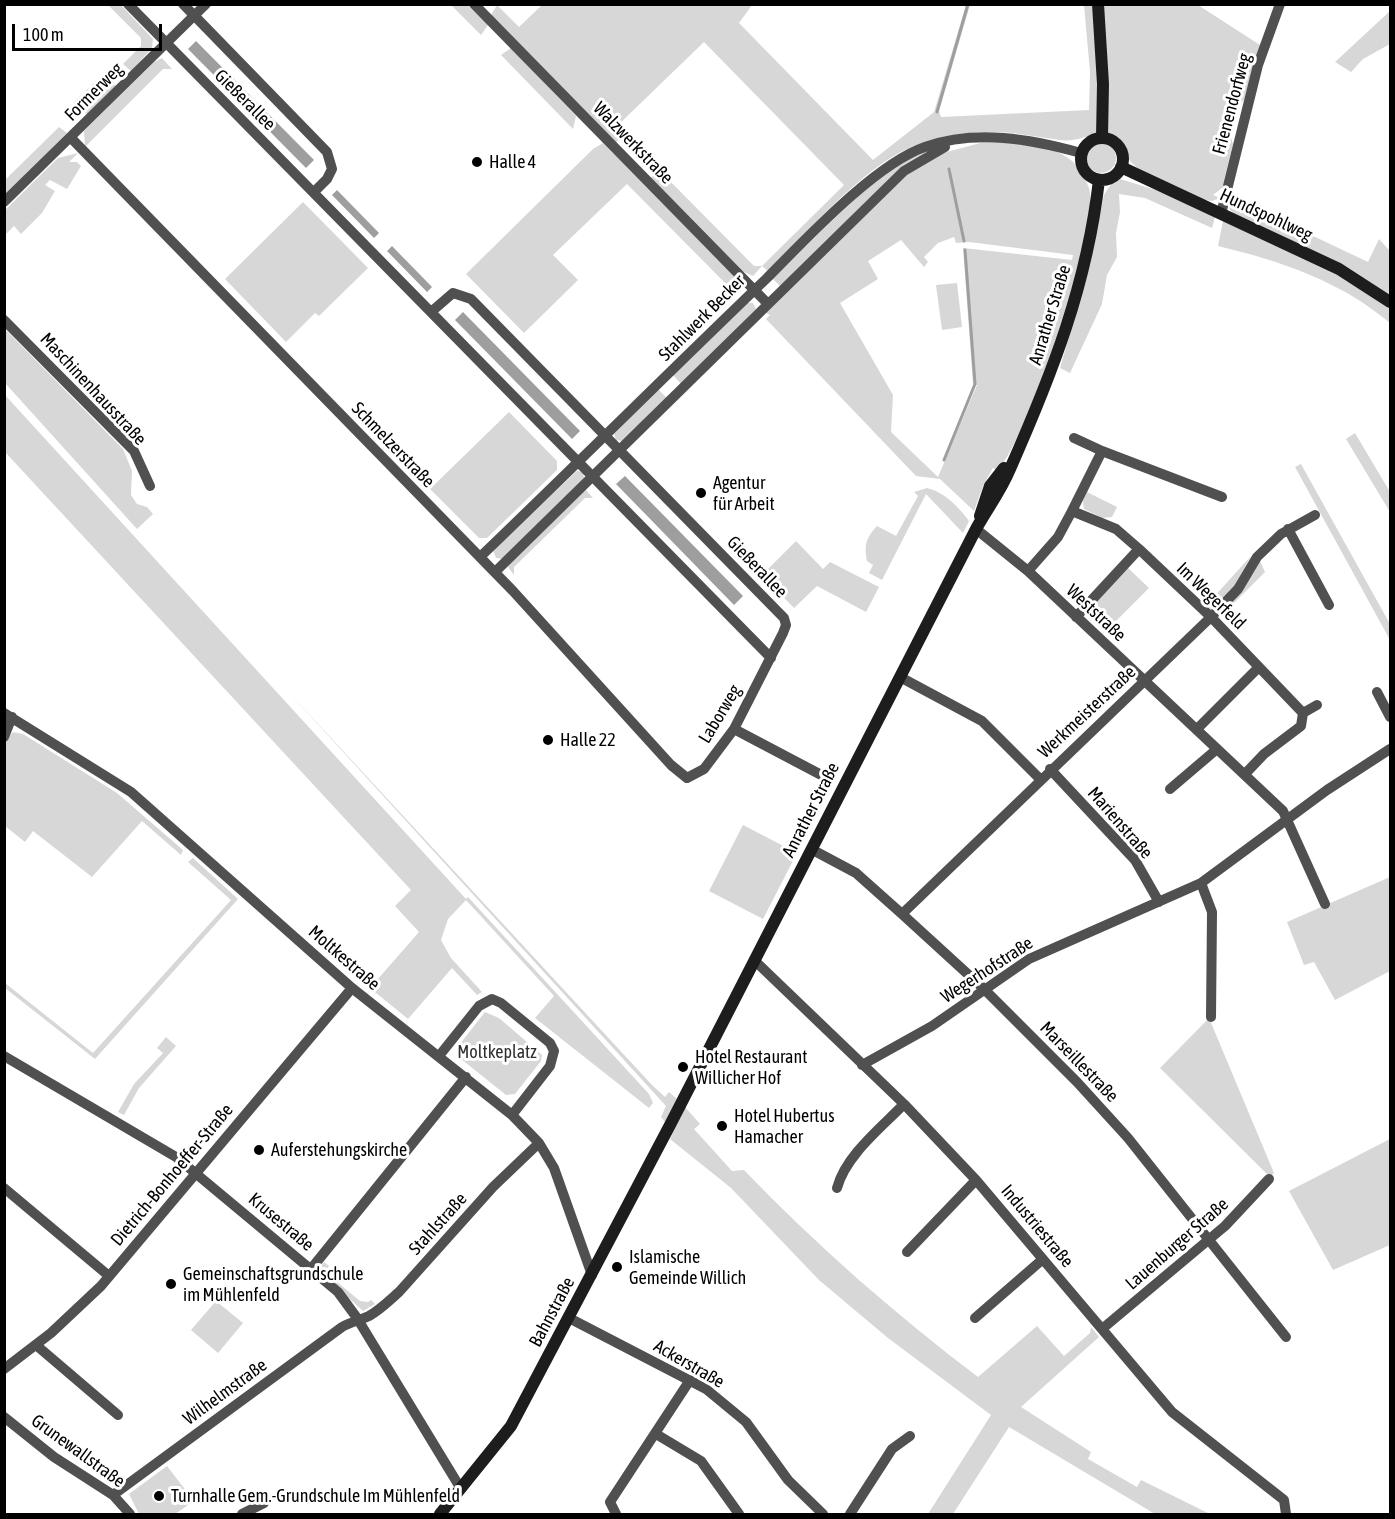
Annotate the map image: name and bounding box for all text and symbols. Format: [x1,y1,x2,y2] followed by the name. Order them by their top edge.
[15,12,165,50] scale bar
[23,24,64,45] text: 100 m
[1208,51,1256,157] street label: Frienendorfweg
[60,58,128,126] street label: Formerweg
[210,65,280,135] street label: Gießerallee
[589,98,677,188] street label: Walzwerkstraße
[489,151,536,173] place label: Halle 4
[470,155,484,169] marker: Halle 4
[1216,184,1316,246] street label: Hundspohlweg
[1025,262,1075,368] street label: Anrather Straße
[654,270,750,366] street label: Stahlwerk Becker
[35,328,151,450] street label: Maschinenhausstraße
[347,398,439,492] street label: Schmelzerstraße
[713,472,775,514] place label: Agentur für Arbeit
[694,486,708,500] marker: Agentur für Arbeit
[722,532,792,602] street label: Gießerallee
[1172,558,1250,634] street label: Im Wegerfeld
[1062,580,1130,646] street label: Weststraße
[1034,661,1140,763] street label: Werkmeisterstraße
[694,681,746,747] street label: Laborweg
[560,729,616,751] place label: Halle 22
[541,733,555,747] marker: Halle 22
[778,759,844,861] street label: Anrather Straße
[1083,783,1157,863] street label: Marienstraße
[304,921,384,995] street label: Moltkestraße
[937,932,1037,1008] street label: Wegerhofstraße
[1035,1017,1123,1107] street label: Marseillestraße
[457,1041,537,1063] park label: Moltkeplatz
[695,1046,807,1088] place label: Hotel Restaurant Willicher Hof
[676,1060,690,1074] marker: Hotel Restaurant Willicher Hof
[106,1100,238,1250] street label: Dietrich-Bonhoeffer-Straße
[734,1105,835,1148] place label: Hotel Hubertus Hamacher
[715,1119,729,1133] marker: Hotel Hubertus Hamacher
[271,1139,407,1161] place label: Auferstehungskirche
[252,1143,266,1157] marker: Auferstehungskirche
[996,1180,1078,1272] street label: Industriestraße
[244,1188,318,1256] street label: Krusestraße
[405,1188,471,1260] street label: Stahlstraße
[1121,1194,1233,1294] street label: Lauenburger Straße
[629,1246,746,1288] place label: Islamische Gemeinde Willich
[610,1260,624,1274] marker: Islamische Gemeinde Willich
[183,1263,364,1306] place label: Gemeinschaftsgrundschule im Mühlenfeld
[525,1273,579,1351] street label: Bahnstraße
[164,1277,178,1291] marker: Gemeinschaftsgrundschule im Mühlenfeld
[650,1335,728,1393] street label: Ackerstraße
[179,1354,271,1430] street label: Wilhelmstraße
[27,1410,129,1492] street label: Grunewallstraße
[171,1485,460,1507] place label: Turnhalle Gem.-Grundschule Im Mühlenfeld
[152,1489,166,1503] marker: Turnhalle Gem.-Grundschule Im Mühlenfeld

